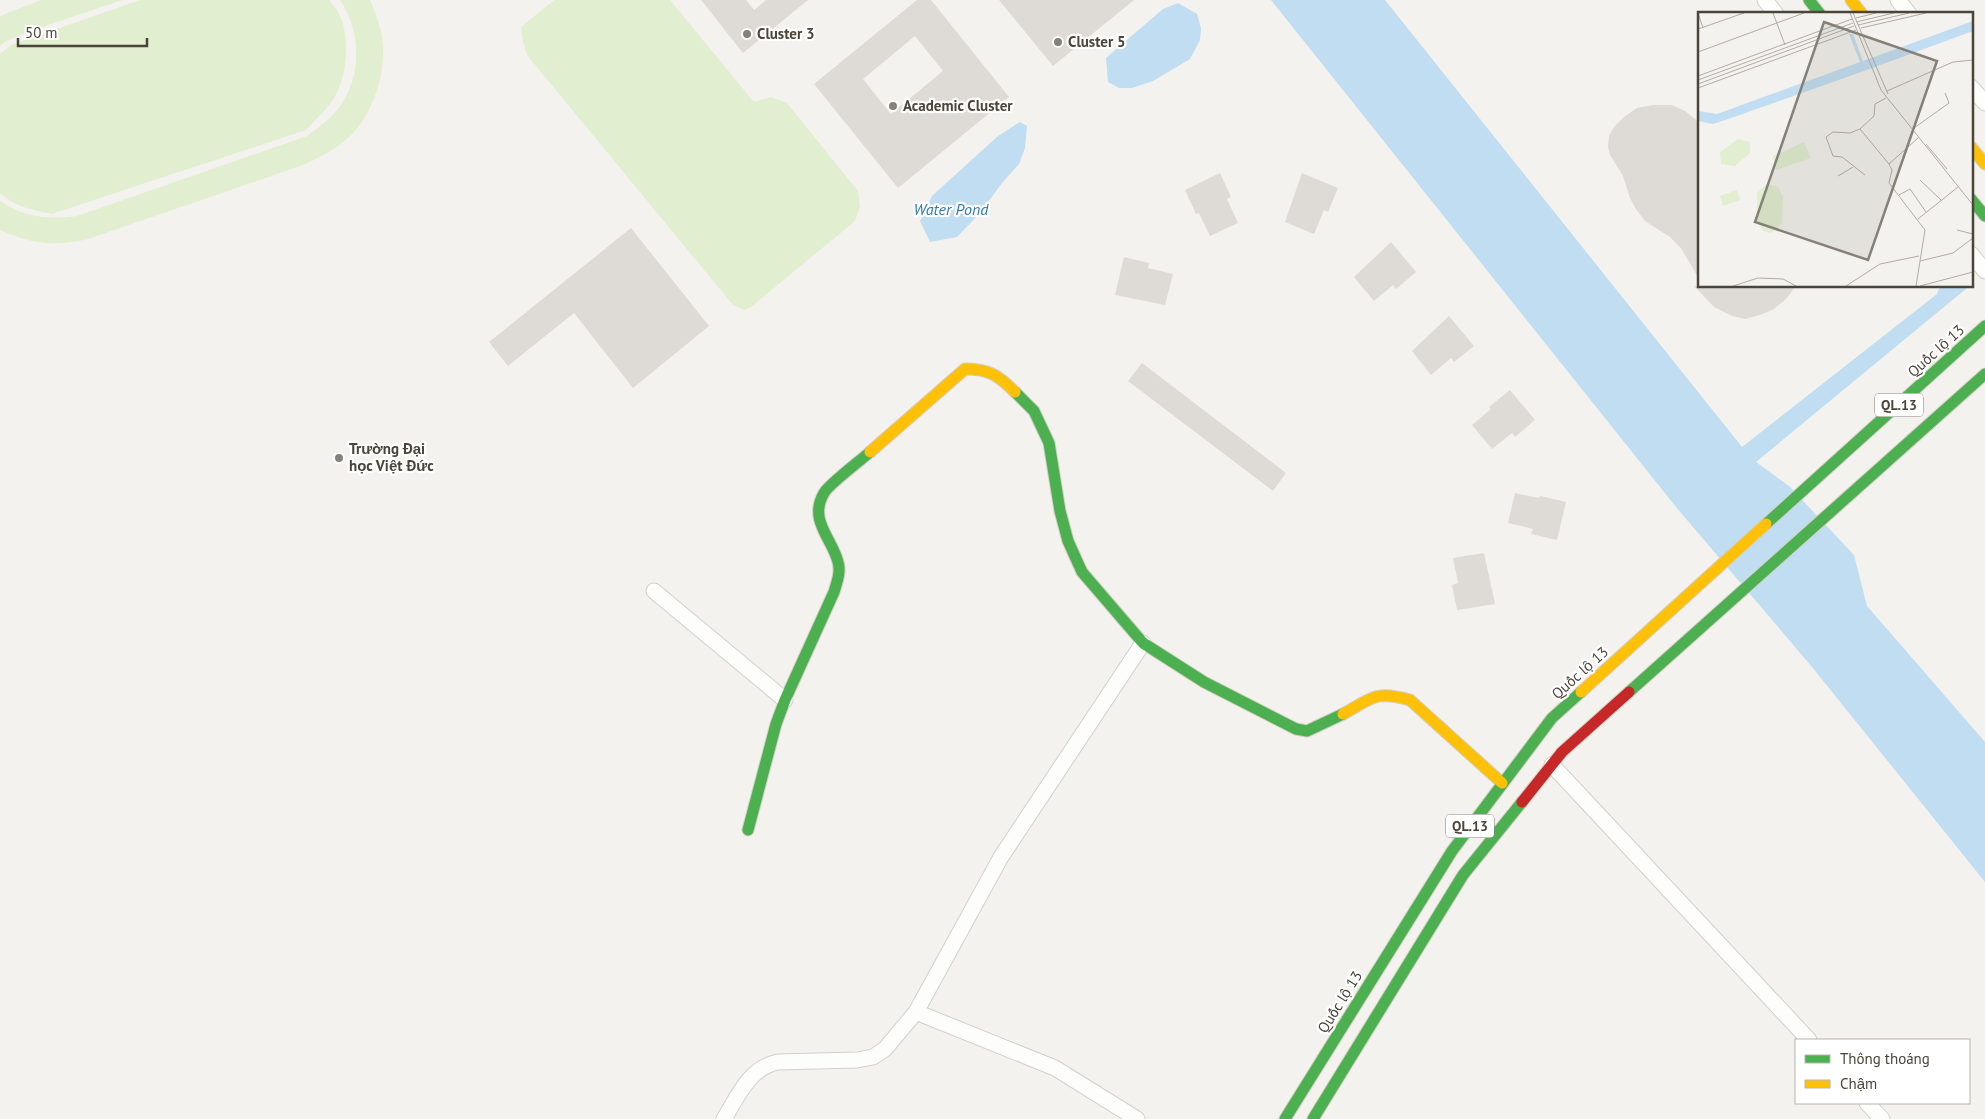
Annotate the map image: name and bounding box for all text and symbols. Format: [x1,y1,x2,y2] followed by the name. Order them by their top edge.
[1698,12,1972,288] inset map
[18,15,146,47] scale bar
[25,23,58,42] text: 50 m
[757,24,815,43] place label: Cluster 3
[741,28,753,40] marker: Cluster 3
[1068,32,1126,51] place label: Cluster 5
[1052,36,1064,48] marker: Cluster 5
[903,96,1013,115] place label: Academic Cluster
[887,100,899,112] marker: Academic Cluster
[914,199,989,219] water label: Water Pond
[1903,320,1968,381] street label: Quốc lộ 13
[1875,394,1923,416] road number: QL.13
[349,439,434,475] place label: Trường Đại học Việt Đức
[333,452,345,464] marker: Trường Đại học Việt Đức
[1547,642,1612,703] street label: Quốc lộ 13
[1446,814,1494,838] road number: QL.13
[1313,967,1366,1036] street label: Quốc lộ 13
[1795,1039,1970,1104] legend
[1840,1049,1930,1068] text: Thông thoáng
[1840,1074,1877,1093] text: Chậm

